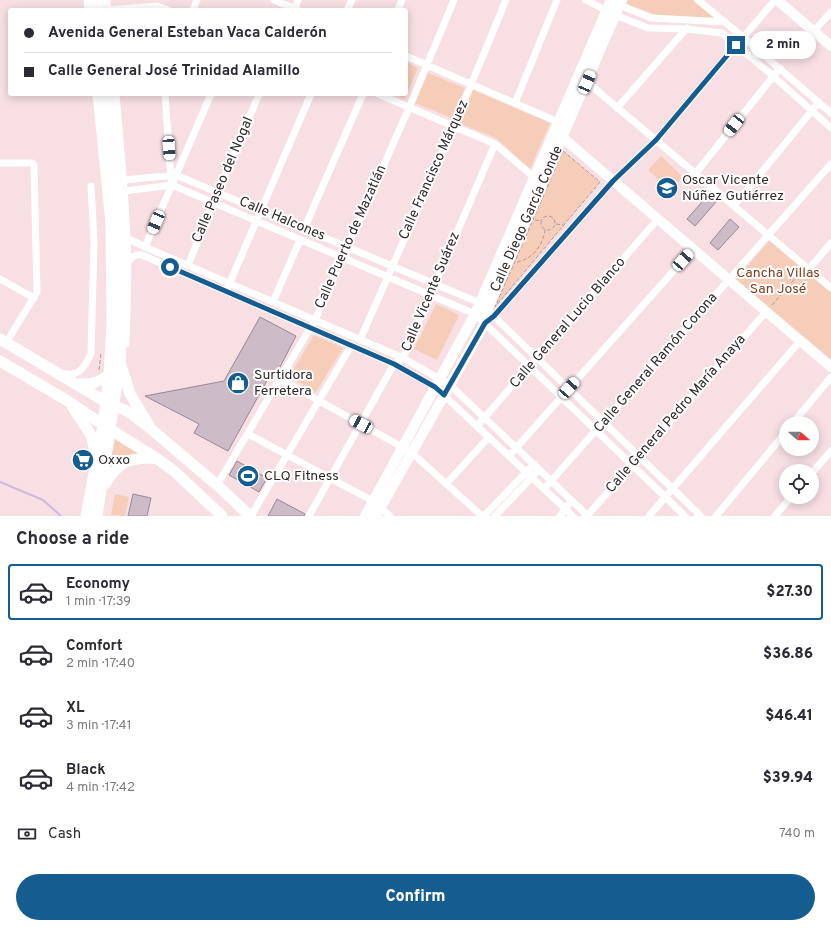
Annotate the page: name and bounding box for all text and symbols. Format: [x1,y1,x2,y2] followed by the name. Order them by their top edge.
[48,24,327,43] text: Avenida General Esteban Vaca Calderón
[750,31,816,59] callout: 2 min
[727,36,745,54] route end
[766,37,800,53] text: 2 min
[48,62,300,81] text: Calle General José Trinidad Alamillo
[577,69,597,95] car
[395,97,473,243] street label: Calle Francisco Márquez
[722,112,746,138] car
[189,114,257,246] street label: Calle Paseo del Nogal
[162,136,176,160] car
[487,143,567,295] street label: Calle Diego García Conde
[312,162,390,312] street label: Calle Puerto de Mazatlán
[682,172,784,205] place label: Oscar Vicente Núñez Gutiérrez
[654,175,680,201] school or university icon: Oscar Vicente Núñez Gutiérrez
[236,193,328,245] street label: Calle Halcones
[146,209,166,235] car
[398,230,464,354] street label: Calle Vicente Suárez
[671,247,695,273] car
[507,254,630,392] street label: Calle General Lucio Blanco
[161,258,179,276] route start
[736,265,820,298] park label: Cancha Villas San José
[591,290,721,436] street label: Calle General Ramón Corona
[602,331,750,497] street label: Calle General Pedro María Anaya
[254,367,313,400] place label: Surtidora Ferretera
[225,370,251,396] shop icon: Surtidora Ferretera
[557,375,581,401] car
[348,413,374,435] car
[779,416,819,456] north arrow
[779,416,819,504] map controls
[70,447,96,473] supermarket icon: Oxxo
[98,452,130,469] place label: Oxxo
[235,463,261,489] sports icon: CLQ Fitness
[779,464,819,504] button: locate
[264,468,339,485] place label: CLQ Fitness
[16,528,129,551] text: Choose a ride
[18,574,54,610] icon: car
[66,575,130,594] text: Economy
[766,583,813,602] text: $27.30
[66,594,131,610] text: 1 min · 17:39
[18,636,54,672] icon: car
[66,637,123,656] text: Comfort
[763,645,813,664] text: $36.86
[66,656,135,672] text: 2 min · 17:40
[18,698,54,734] icon: car
[66,699,84,718] text: XL
[765,707,813,726] text: $46.41
[66,718,132,734] text: 3 min · 17:41
[18,760,54,796] icon: car
[66,761,106,780] text: Black
[763,769,813,788] text: $39.94
[66,780,135,796] text: 4 min · 17:42
[16,823,38,845] icon: cash
[48,825,81,844] text: Cash
[779,826,815,842] text: 740 m
[16,874,815,920] button: Confirm

